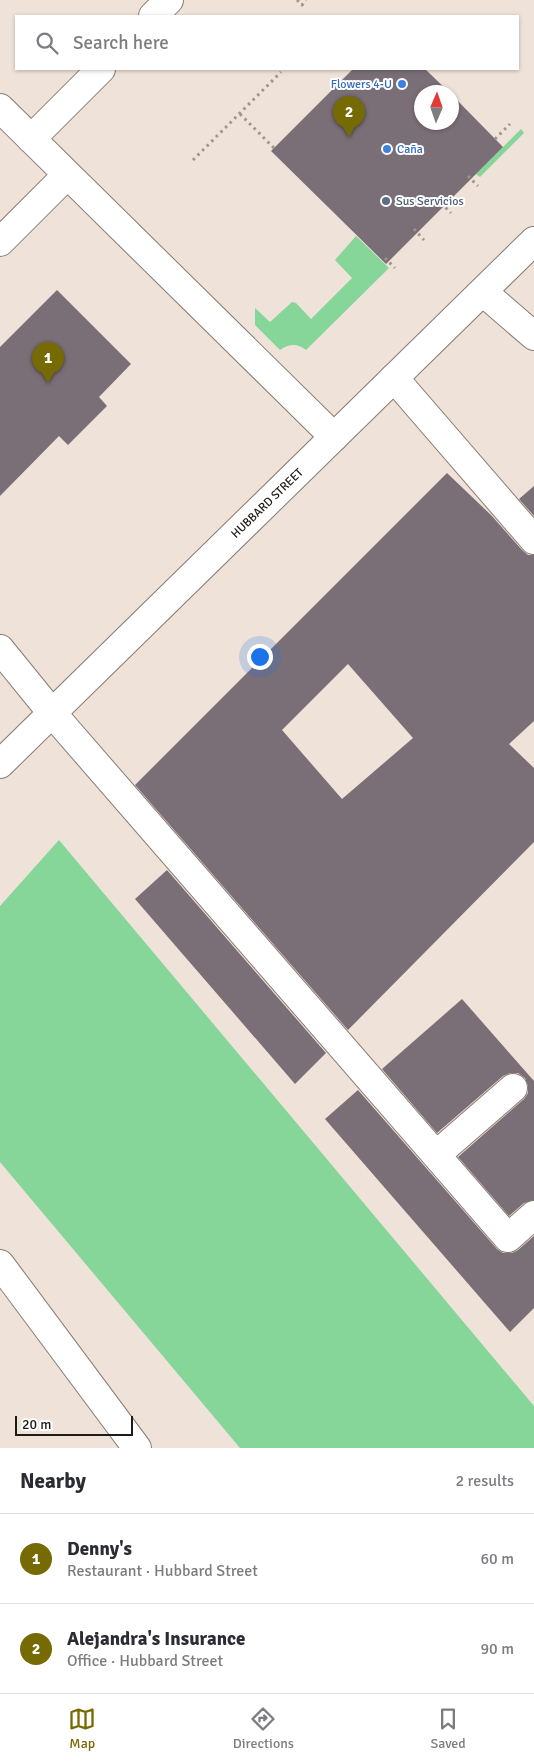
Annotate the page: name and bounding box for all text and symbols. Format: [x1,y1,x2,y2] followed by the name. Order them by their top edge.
[15,15,519,70] search box
[33,29,61,57] icon: search
[73,31,169,55] text: Search here
[331,77,392,92] place label: Flowers 4-U
[396,78,408,90] marker: Flowers 4-U
[414,85,459,130] north arrow
[333,96,365,137] pin: 2
[397,142,423,157] place label: Caña
[381,143,393,155] marker: Caña
[396,194,464,209] place label: Sus Servicios
[380,195,392,207] marker: Sus Servicios
[32,342,64,383] pin: 1
[228,465,307,542] street label: HUBBARD STREET
[247,644,273,670] your location
[15,1413,132,1436] scale bar
[22,1416,51,1433] text: 20 m
[20,1468,86,1494] text: Nearby
[455,1471,514,1491] text: 2 results
[67,1537,132,1561] text: Denny's
[32,1549,40,1569] text: 1
[480,1549,514,1569] text: 60 m
[67,1561,258,1581] text: Restaurant · Hubbard Street
[67,1627,245,1651] text: Alejandra's Insurance
[32,1639,40,1659] text: 2
[480,1639,514,1659] text: 90 m
[67,1651,223,1671] text: Office · Hubbard Street
[68,1705,96,1752] tab: Map
[233,1705,294,1752] tab: Directions
[430,1705,466,1752] tab: Saved

